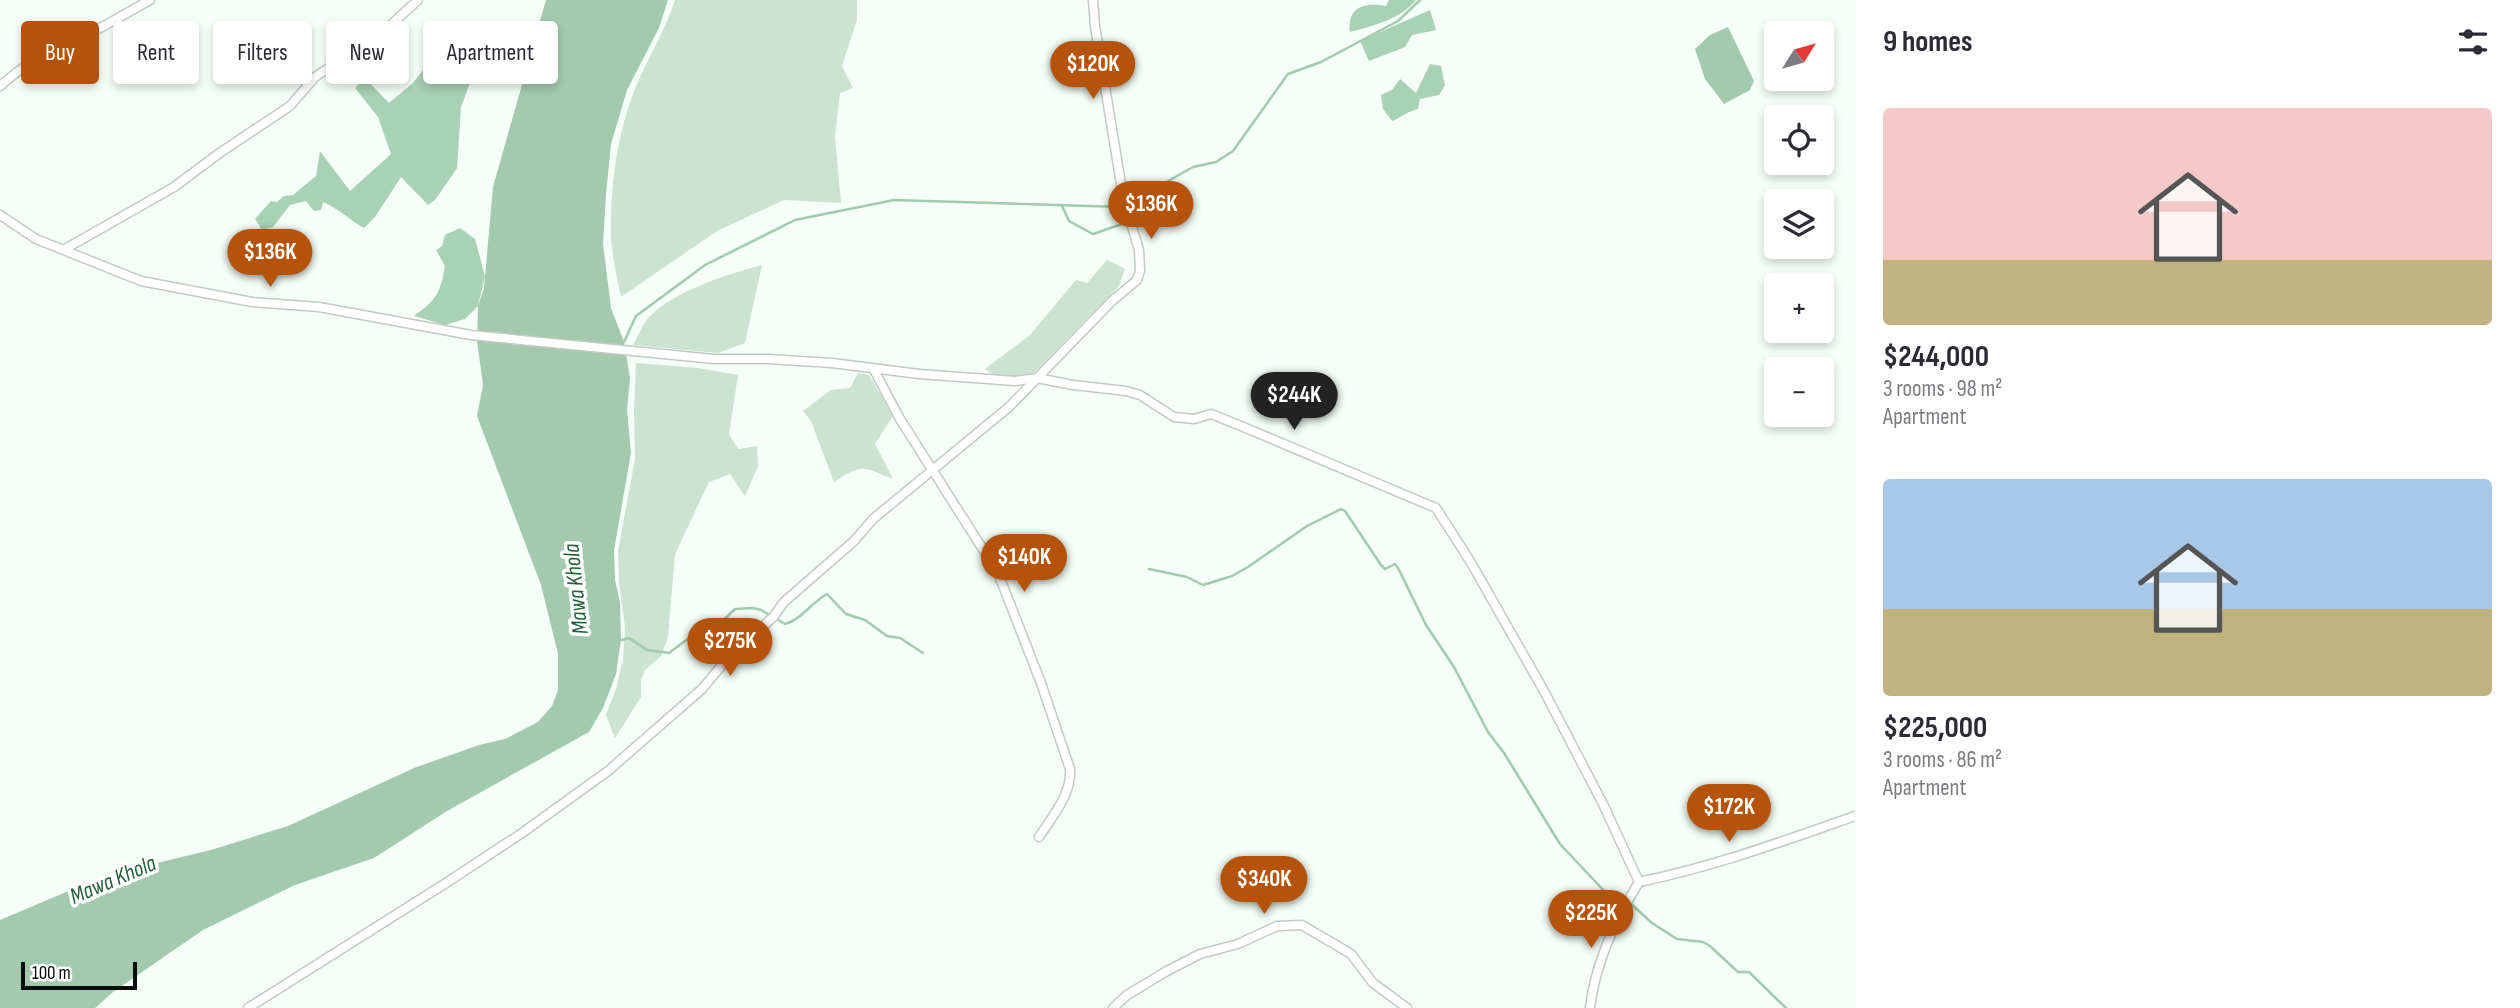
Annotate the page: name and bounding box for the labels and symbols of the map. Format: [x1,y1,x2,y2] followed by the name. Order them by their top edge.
[1764,21,1834,91] north arrow
[1044,42,1142,101] pin: $120K
[1102,182,1200,241] pin: $136K
[221,230,319,289] pin: $136K
[1245,372,1343,432] pin: $244K
[975,534,1073,594] pin: $140K
[557,542,595,636] water label: Mawa Khola
[681,618,779,678] pin: $275K
[1680,784,1778,844] pin: $172K
[66,849,161,911] water label: Mawa Khola
[1215,856,1313,916] pin: $340K
[1542,890,1640,950] pin: $225K
[21,959,136,991] scale bar

